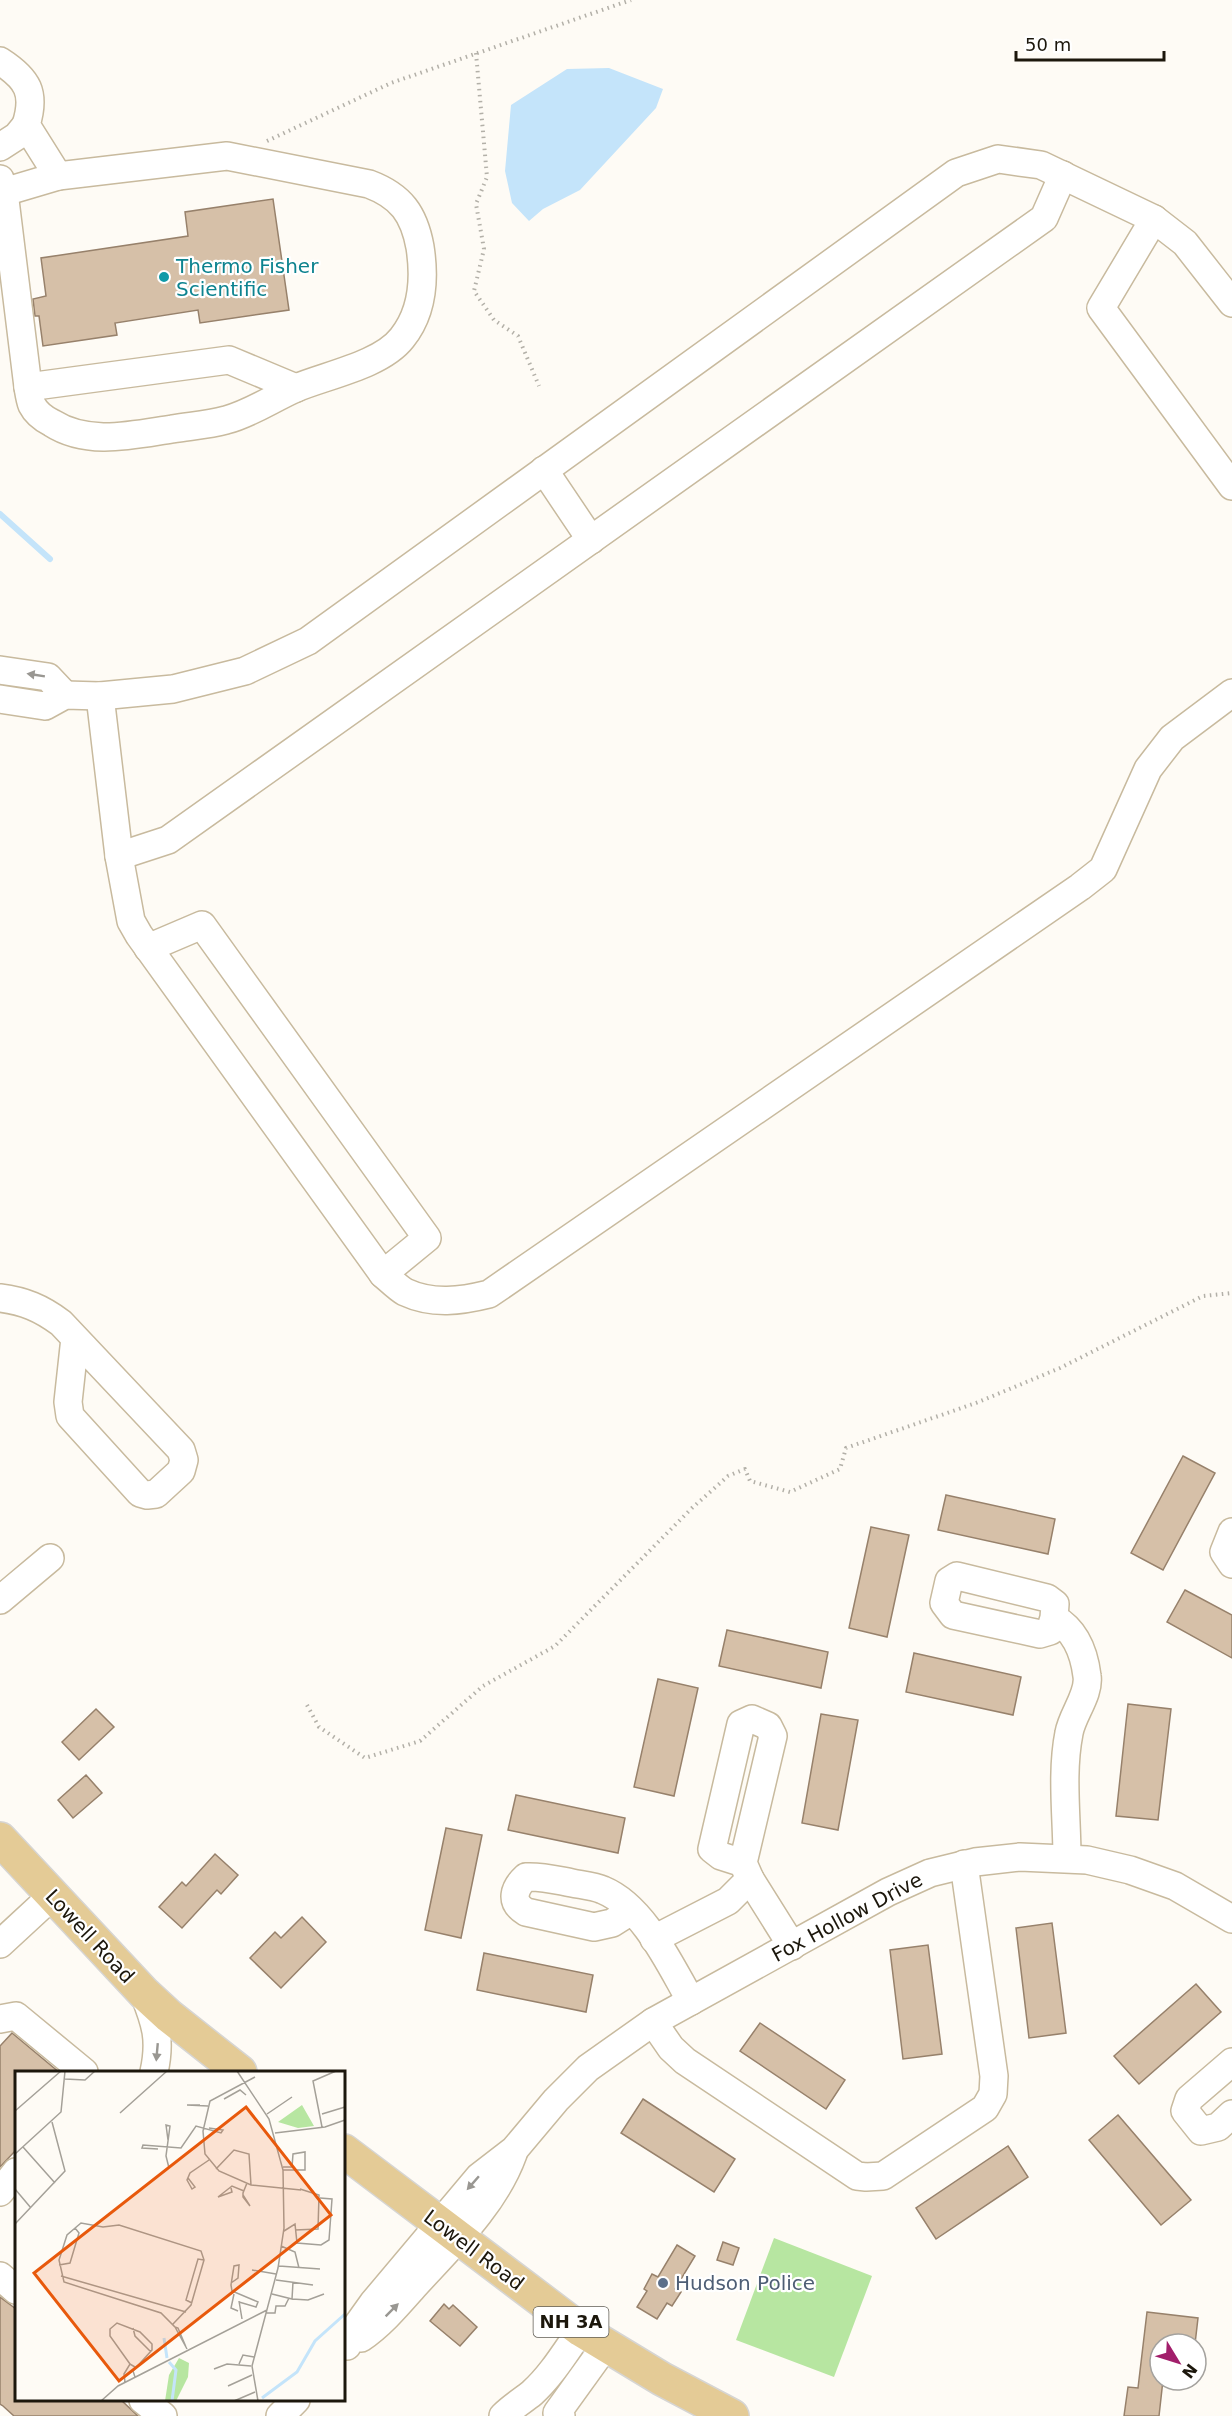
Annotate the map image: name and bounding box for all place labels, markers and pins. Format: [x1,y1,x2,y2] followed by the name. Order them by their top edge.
[175,254,319,301] place label: Thermo Fisher Scientific
[157,270,171,284] marker: Thermo Fisher Scientific
[675,2271,815,2295] place label: Hudson Police
[656,2276,670,2290] marker: Hudson Police

